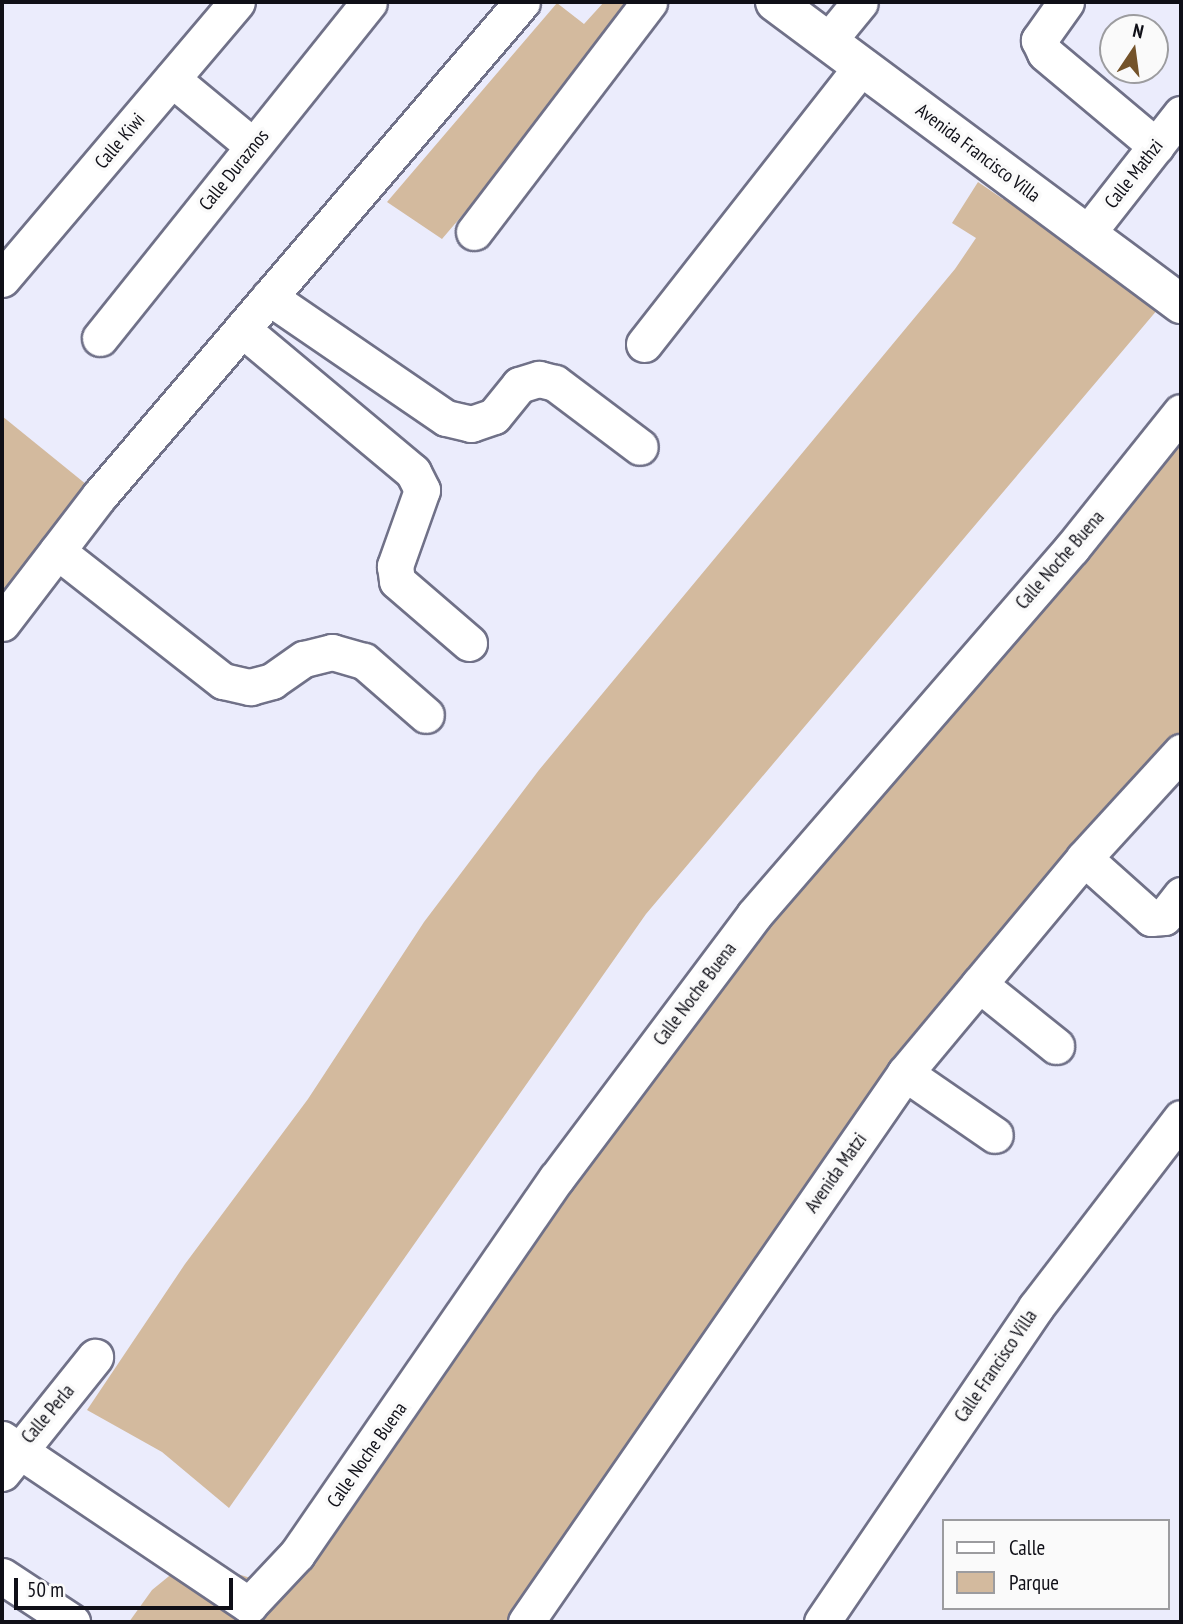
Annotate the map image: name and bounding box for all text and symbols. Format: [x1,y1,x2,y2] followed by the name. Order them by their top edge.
[1099,14,1169,84] north arrow
[1131,18,1146,43] text: N
[911,99,1045,207] street label: Avenida Francisco Villa
[90,109,150,173] street label: Calle Kiwi
[194,125,274,215] street label: Calle Duraznos
[1100,135,1168,213] street label: Calle Mathzi
[1011,506,1109,614] street label: Calle Noche Buena
[649,938,741,1050] street label: Calle Noche Buena
[800,1129,872,1217] street label: Avenida Matzi
[950,1305,1042,1427] street label: Calle Francisco Villa
[17,1380,79,1448] street label: Calle Perla
[322,1398,412,1512] street label: Calle Noche Buena
[942,1519,1169,1610] legend
[1009,1534,1045,1561] text: Calle
[18,1564,236,1608] scale bar
[1009,1569,1059,1596] text: Parque
[27,1576,64,1603] text: 50 m

